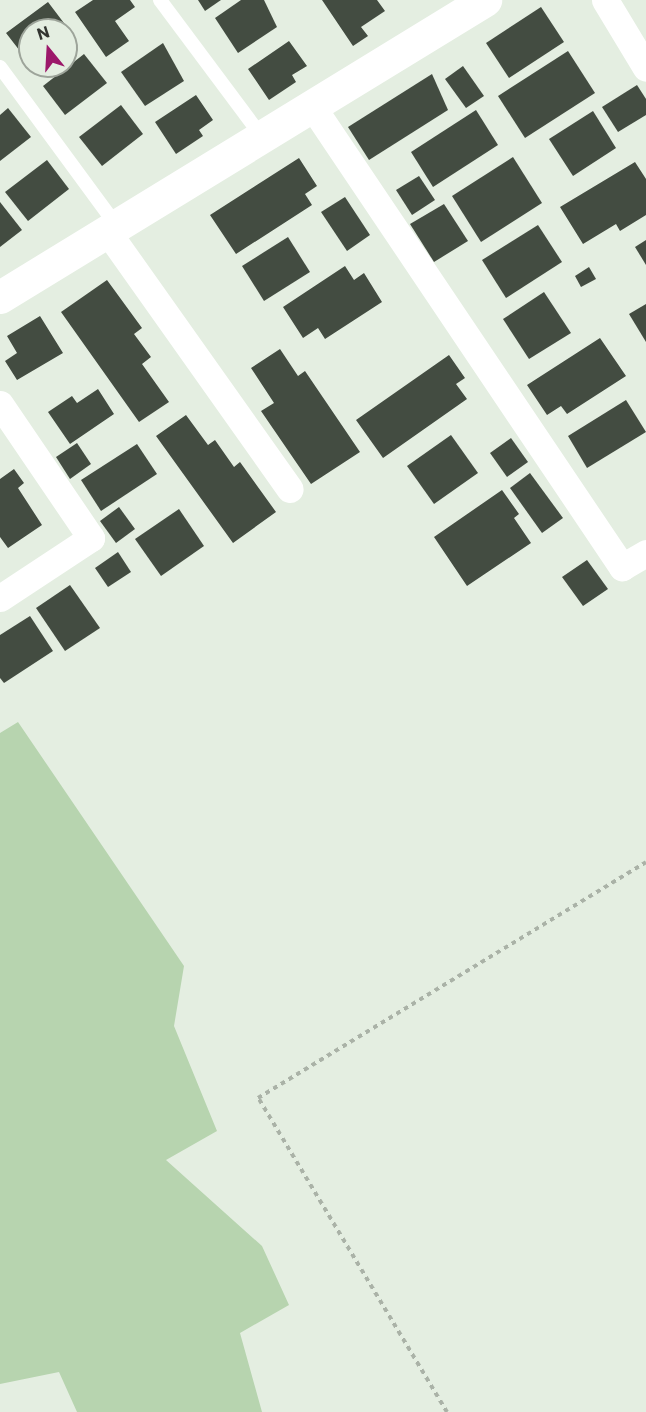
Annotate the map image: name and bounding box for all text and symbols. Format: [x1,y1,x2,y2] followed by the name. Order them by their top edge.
[18,18,78,78] north arrow
[34,21,52,43] text: N

